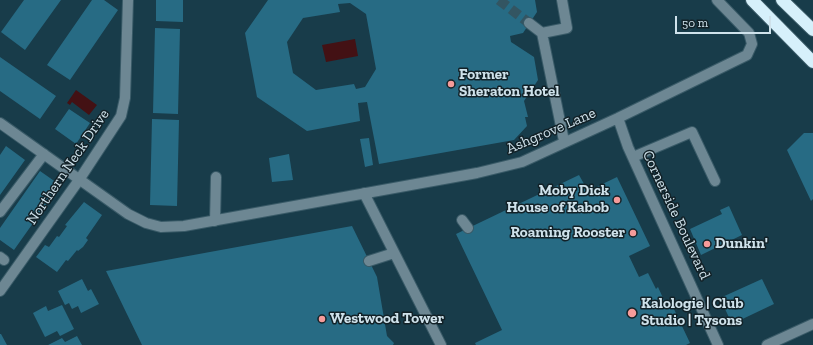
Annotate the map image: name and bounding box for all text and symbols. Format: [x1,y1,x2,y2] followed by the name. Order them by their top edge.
[677,8,773,34] scale bar
[682,16,708,30] text: 50 m
[459,66,559,101] place label: Former Sheraton Hotel
[446,79,456,89] marker: Former Sheraton Hotel
[503,104,599,158] street label: Ashgrove Lane
[23,106,113,228] street label: Northern Neck Drive
[638,148,714,282] street label: Cornerside Boulevard
[506,182,609,217] place label: Moby Dick House of Kabob
[612,195,622,205] marker: Moby Dick House of Kabob
[510,224,625,242] place label: Roaming Rooster
[628,228,638,238] marker: Roaming Rooster
[715,235,768,253] place label: Dunkin'
[702,239,712,249] marker: Dunkin'
[641,295,743,330] place label: Kalologie | Club Studio | Tysons
[626,307,638,319] marker: Kalologie | Club Studio | Tysons
[330,310,444,328] place label: Westwood Tower
[317,314,327,324] marker: Westwood Tower

